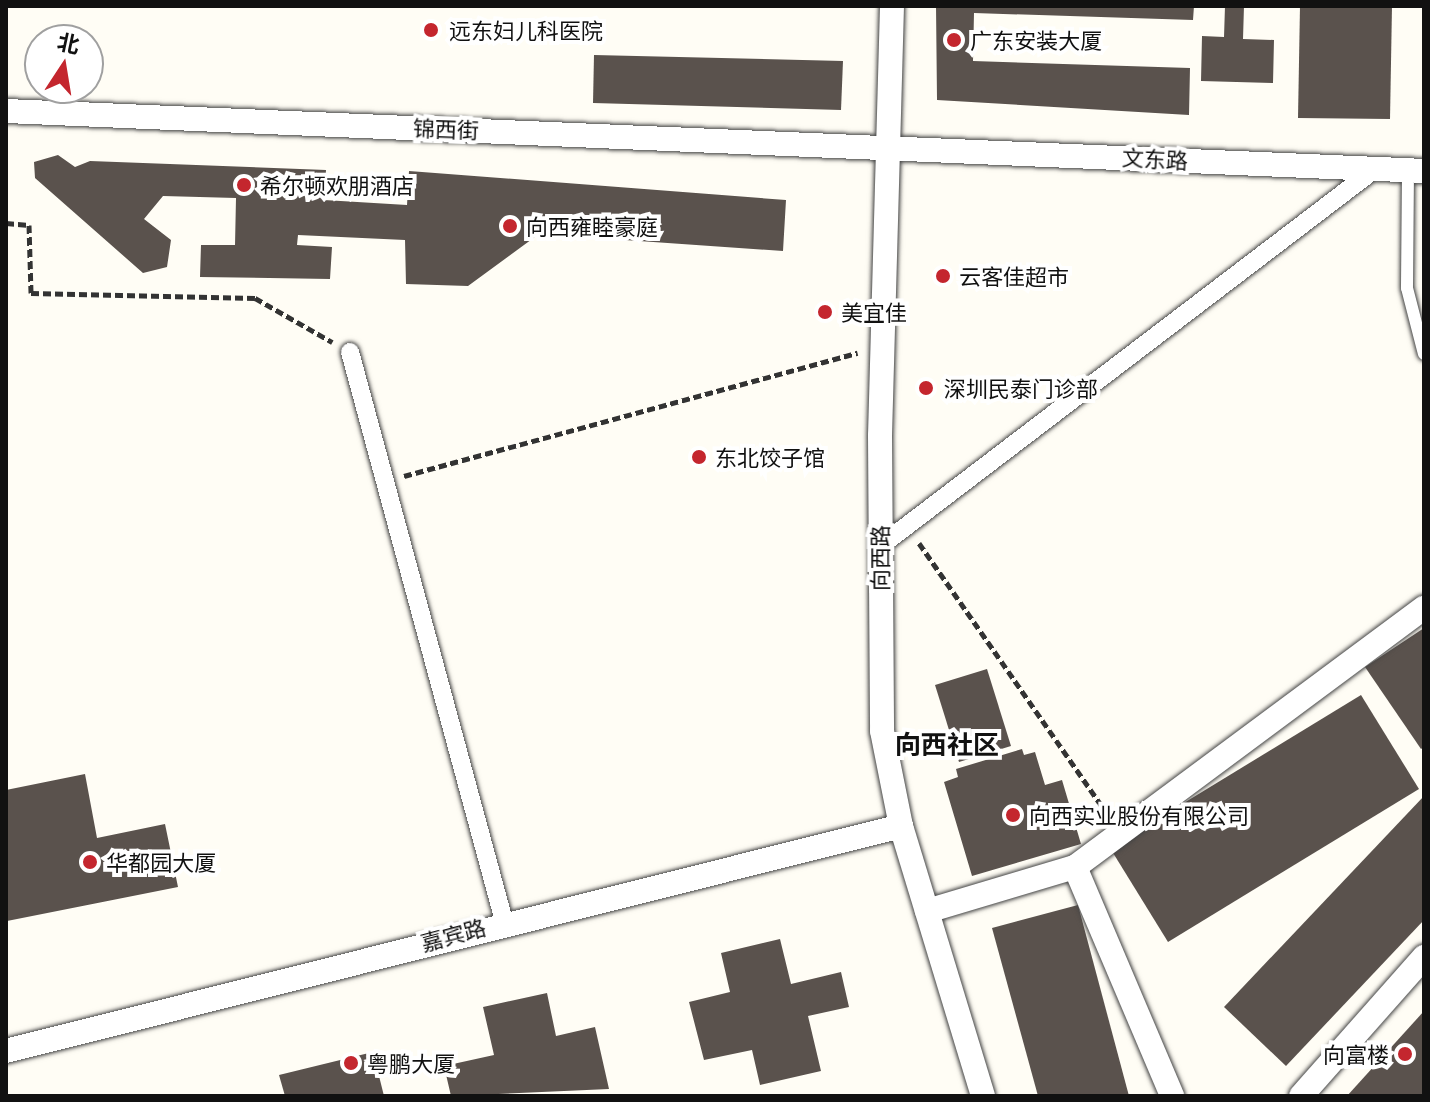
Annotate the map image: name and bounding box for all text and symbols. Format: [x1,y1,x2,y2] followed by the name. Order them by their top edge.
[449,17,603,43] place label: 远东妇儿科医院
[420,19,442,41] marker: 远东妇儿科医院
[24,24,104,104] north arrow
[54,24,83,60] text: 北
[970,27,1102,53] place label: 广东安装大厦
[945,31,963,49] marker: 广东安装大厦
[413,114,479,142] street label: 锦西街
[1121,143,1189,173] street label: 文东路
[260,172,414,198] place label: 希尔顿欢朋酒店
[235,176,253,194] marker: 希尔顿欢朋酒店
[526,213,658,239] place label: 向西雍睦豪庭
[501,217,519,235] marker: 向西雍睦豪庭
[959,263,1069,289] place label: 云客佳超市
[934,267,952,285] marker: 云客佳超市
[841,299,907,325] place label: 美宜佳
[816,303,834,321] marker: 美宜佳
[944,375,1098,401] place label: 深圳民泰门诊部
[915,377,937,399] marker: 深圳民泰门诊部
[715,444,825,470] place label: 东北饺子馆
[690,448,708,466] marker: 东北饺子馆
[866,525,892,591] street label: 向西路
[895,727,999,759] district label: 向西社区
[1029,802,1249,828] place label: 向西实业股份有限公司
[1004,806,1022,824] marker: 向西实业股份有限公司
[106,849,216,875] place label: 华都园大厦
[81,853,99,871] marker: 华都园大厦
[418,913,488,955] street label: 嘉宾路
[1323,1041,1389,1067] place label: 向富楼
[1396,1045,1414,1063] marker: 向富楼
[367,1050,455,1076] place label: 粤鹏大厦
[342,1054,360,1072] marker: 粤鹏大厦

